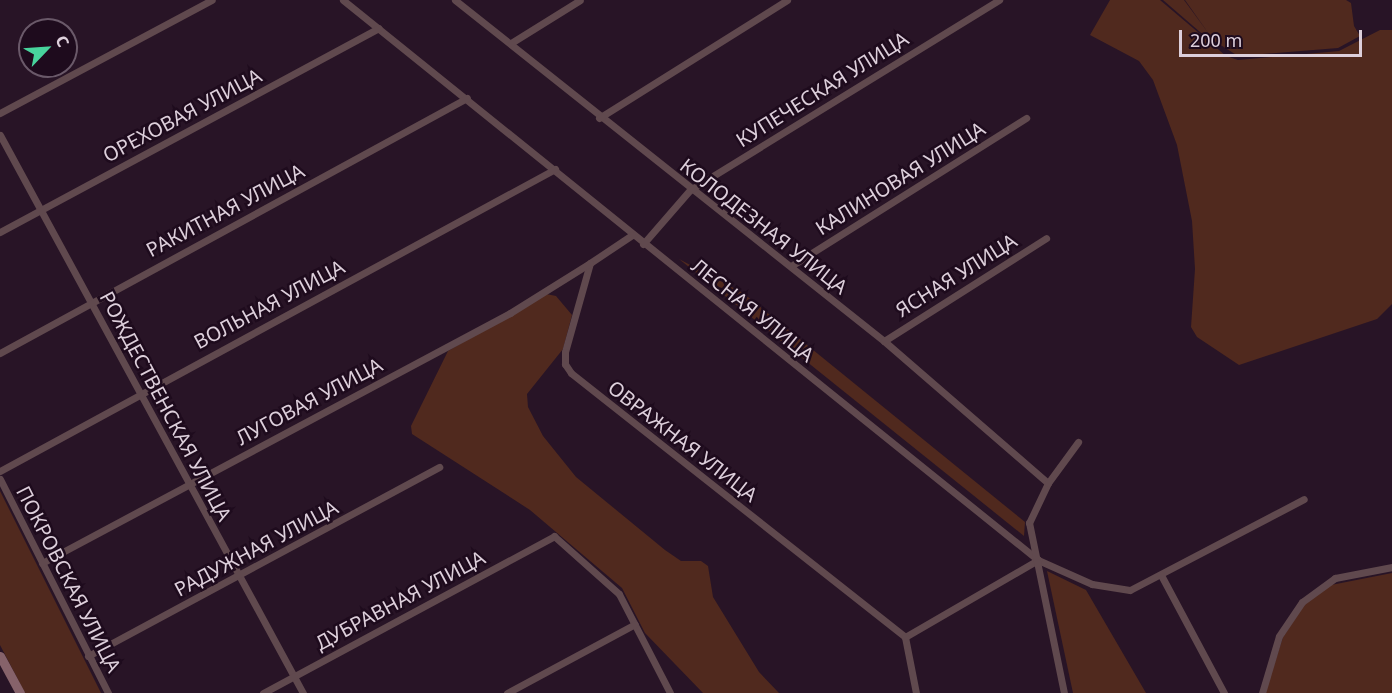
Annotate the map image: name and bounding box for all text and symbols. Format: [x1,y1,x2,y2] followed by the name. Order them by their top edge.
[18,18,78,78] north arrow
[1182,18,1365,56] scale bar
[732,26,912,152] street label: КУПЕЧЕСКАЯ УЛИЦА
[1190,28,1242,52] text: 200 m
[50,32,75,51] text: С
[99,63,265,167] street label: ОРЕХОВАЯ УЛИЦА
[811,116,989,240] street label: КАЛИНОВАЯ УЛИЦА
[675,153,853,299] street label: КОЛОДЕЗНАЯ УЛИЦА
[142,158,308,262] street label: РАКИТНАЯ УЛИЦА
[891,228,1021,322] street label: ЯСНАЯ УЛИЦА
[687,253,819,367] street label: ЛЕСНАЯ УЛИЦА
[190,254,348,354] street label: ВОЛЬНАЯ УЛИЦА
[95,287,237,525] street label: РОЖДЕСТВЕНСКАЯ УЛИЦА
[232,352,386,450] street label: ЛУГОВАЯ УЛИЦА
[604,375,762,507] street label: ОВРАЖНАЯ УЛИЦА
[12,482,126,676] street label: ПОКРОВСКАЯ УЛИЦА
[170,495,342,601] street label: РАДУЖНАЯ УЛИЦА
[311,545,489,655] street label: ДУБРАВНАЯ УЛИЦА

